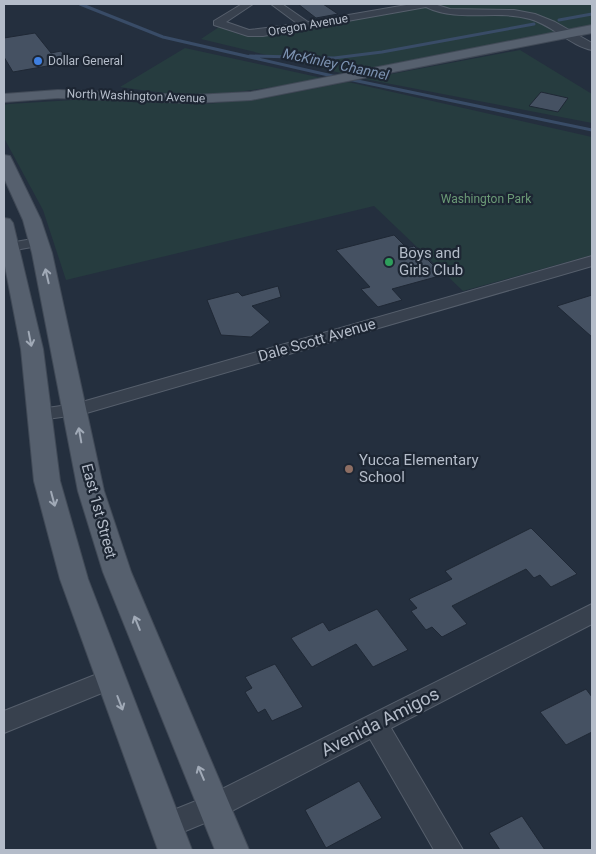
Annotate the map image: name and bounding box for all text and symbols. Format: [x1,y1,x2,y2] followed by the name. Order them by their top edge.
[267,11,349,39] street label: Oregon Avenue
[282,45,391,83] water label: McKinley Channel
[48,54,123,68] place label: Dollar General
[32,55,44,67] marker: Dollar General
[66,87,206,105] street label: North Washington Avenue
[441,192,532,206] park label: Washington Park
[399,244,463,279] place label: Boys and Girls Club
[383,256,395,268] marker: Boys and Girls Club
[42,268,51,284] one-way arrow
[256,315,378,365] street label: Dale Scott Avenue
[26,330,36,346] one-way arrow
[75,427,85,443] one-way arrow
[359,451,478,486] place label: Yucca Elementary School
[78,462,120,560] street label: East 1st Street
[343,463,355,475] marker: Yucca Elementary School
[48,491,58,507] one-way arrow
[132,616,141,631] one-way arrow
[317,683,442,760] street label: Avenida Amigos
[116,695,125,711] one-way arrow
[195,766,205,781] one-way arrow

